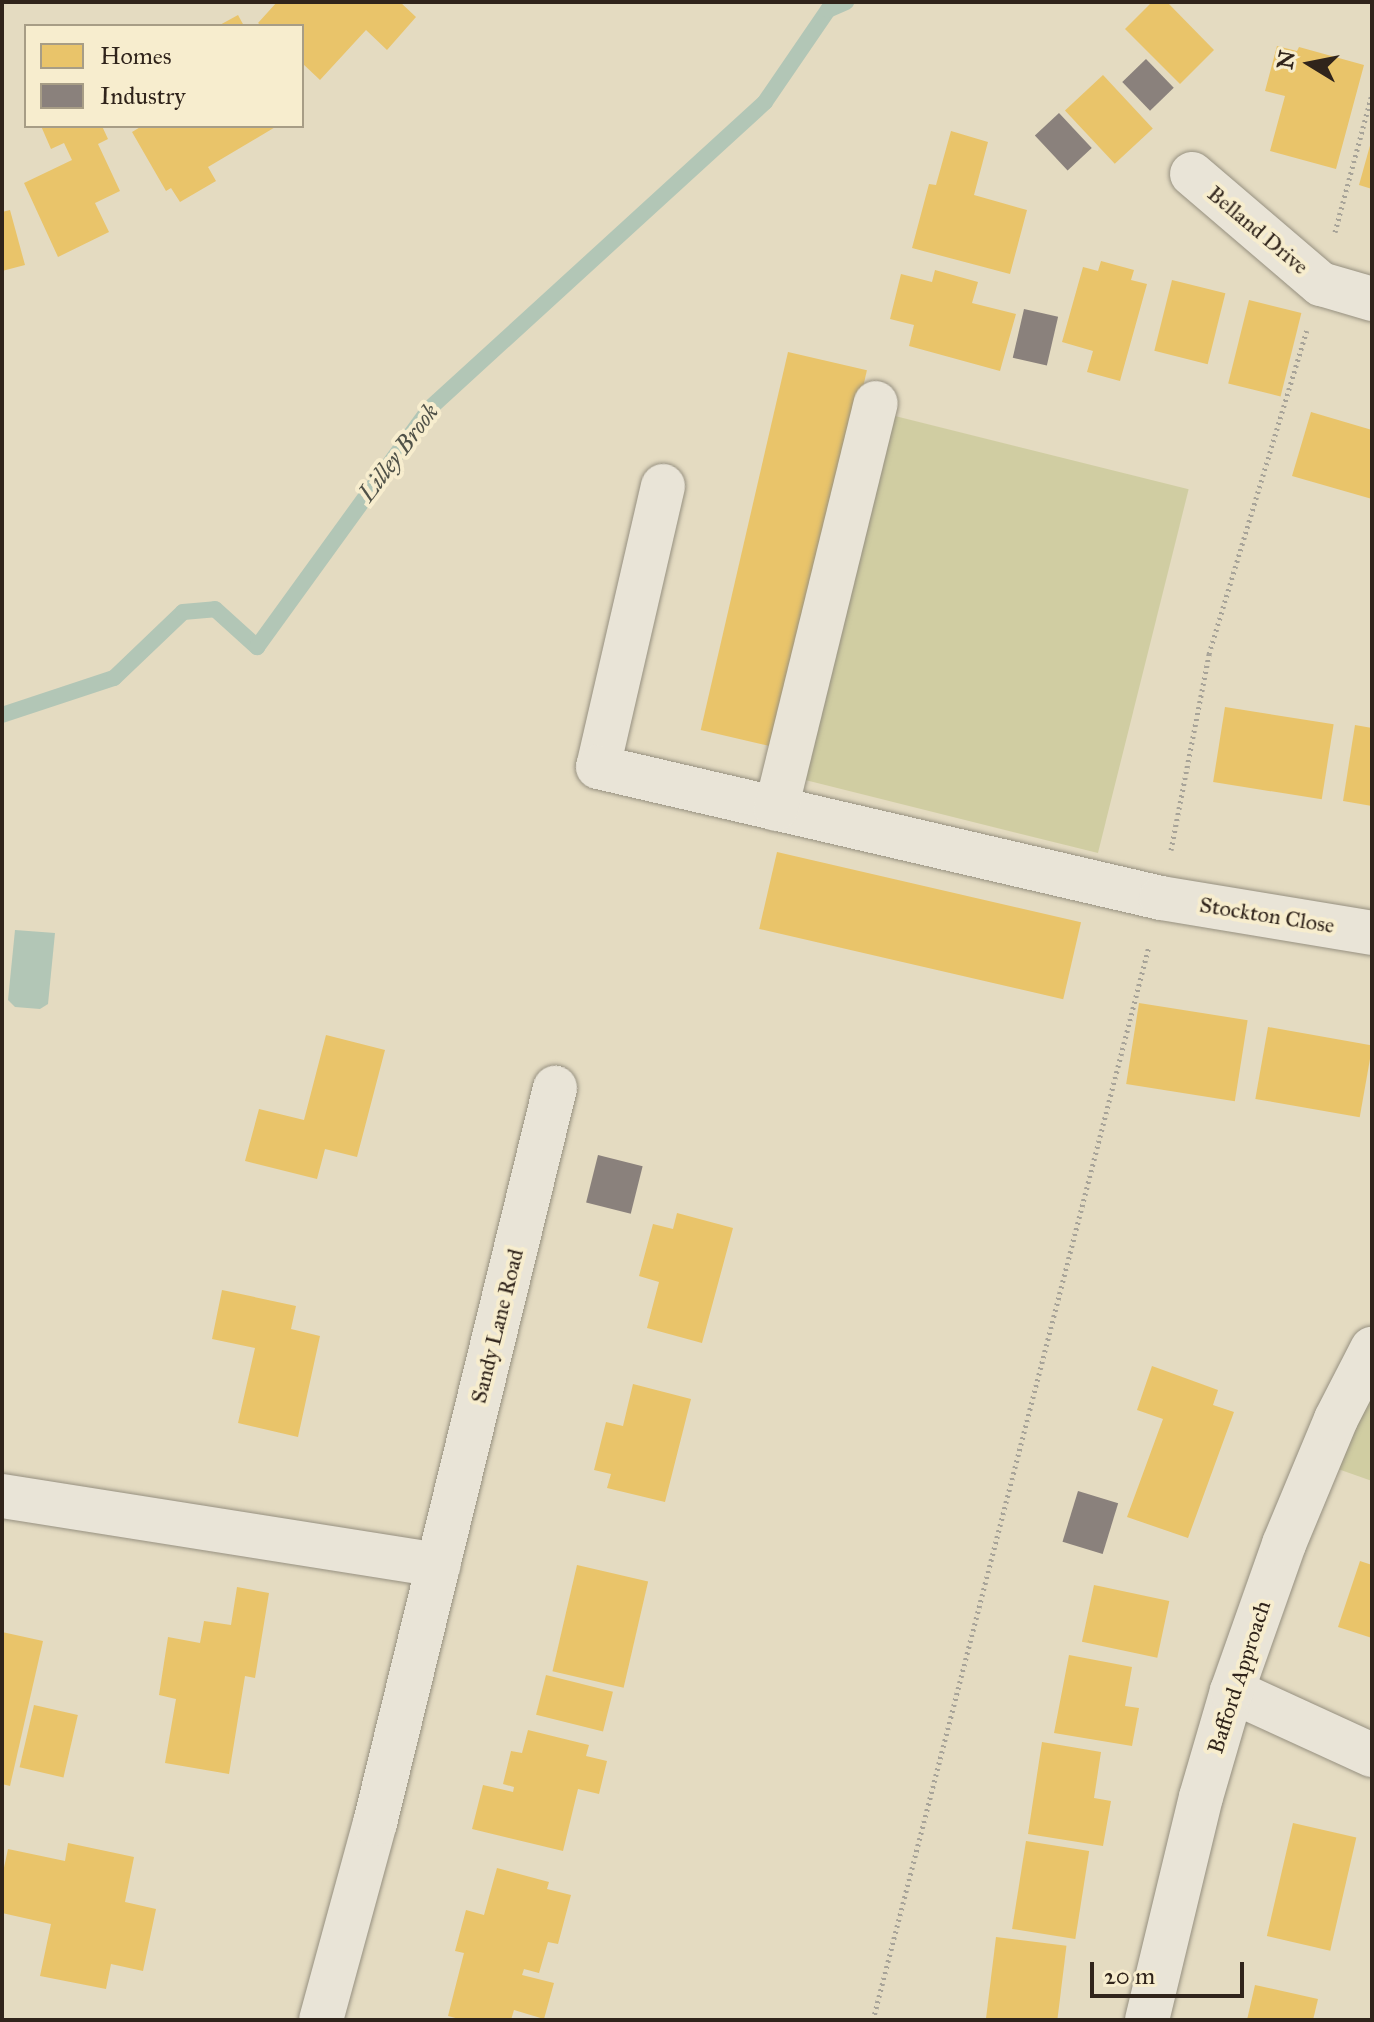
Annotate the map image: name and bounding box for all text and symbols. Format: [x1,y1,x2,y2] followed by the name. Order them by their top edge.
[24,24,304,128] legend
[1270,24,1350,104] north arrow
[100,41,172,71] text: Homes
[1271,48,1301,71] text: N
[100,81,186,111] text: Industry
[1202,180,1314,280] street label: Belland Drive
[353,398,445,508] water label: Lilley Brook
[1198,891,1336,939] street label: Stockton Close
[465,1246,529,1406] street label: Sandy Lane Road
[1202,1597,1276,1757] street label: Bafford Approach
[1094,1946,1248,1996] scale bar
[1104,1961,1155,1991] text: 20 m

